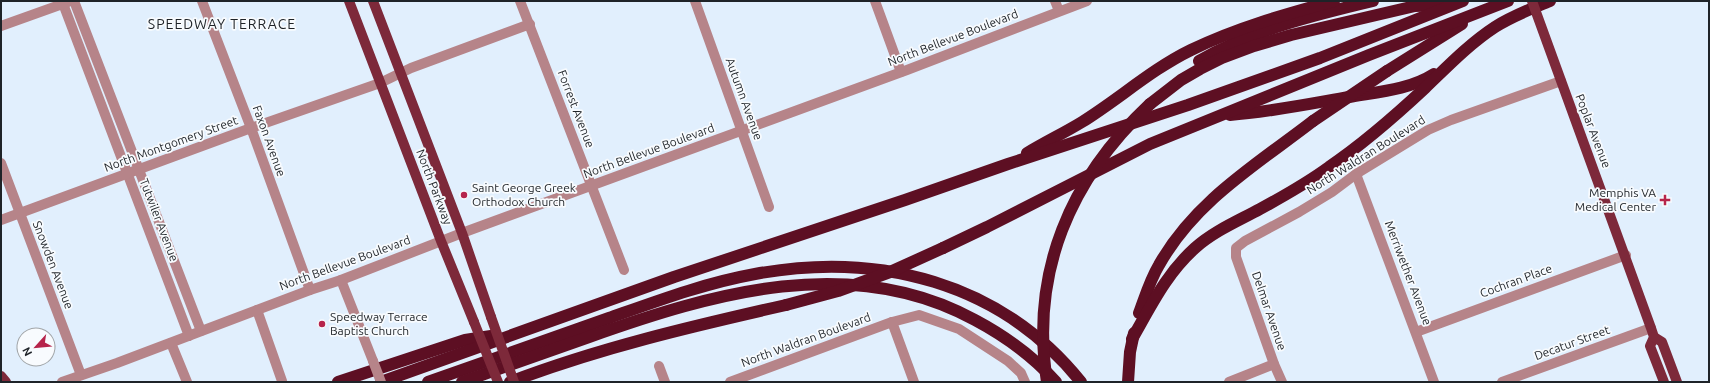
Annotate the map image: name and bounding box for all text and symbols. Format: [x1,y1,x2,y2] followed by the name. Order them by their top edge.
[886,7,1020,68] street label: North Bellevue Boulevard
[148,16,296,32] district label: SPEEDWAY TERRACE
[724,56,765,142] street label: Autumn Avenue
[556,68,597,149] street label: Forrest Avenue
[1573,92,1614,170] street label: Poplar Avenue
[251,103,288,178] street label: Faxon Avenue
[102,113,240,174] street label: North Montgomery Street
[1304,113,1427,196] street label: North Waldran Boulevard
[582,121,716,180] street label: North Bellevue Boulevard
[414,147,455,226] street label: North Parkway
[138,177,181,263] street label: Tutwiler Avenue
[472,181,576,208] place label: Saint George Greek Orthodox Church
[1575,186,1656,213] place label: Memphis VA Medical Center
[459,190,469,200] marker: Saint George Greek Orthodox Church
[1659,194,1671,206] marker: Memphis VA Medical Center
[31,219,76,311] street label: Snowden Avenue
[1383,219,1434,327] street label: Merriwether Avenue
[278,233,412,292] street label: North Bellevue Boulevard
[1478,261,1554,300] street label: Cochran Place
[1250,270,1289,352] street label: Delmar Avenue
[330,310,428,337] place label: Speedway Terrace Baptist Church
[739,310,872,369] street label: North Waldran Boulevard
[317,319,327,329] marker: Speedway Terrace Baptist Church
[1532,323,1612,362] street label: Decatur Street
[16,327,56,367] north arrow
[20,345,34,358] text: N

